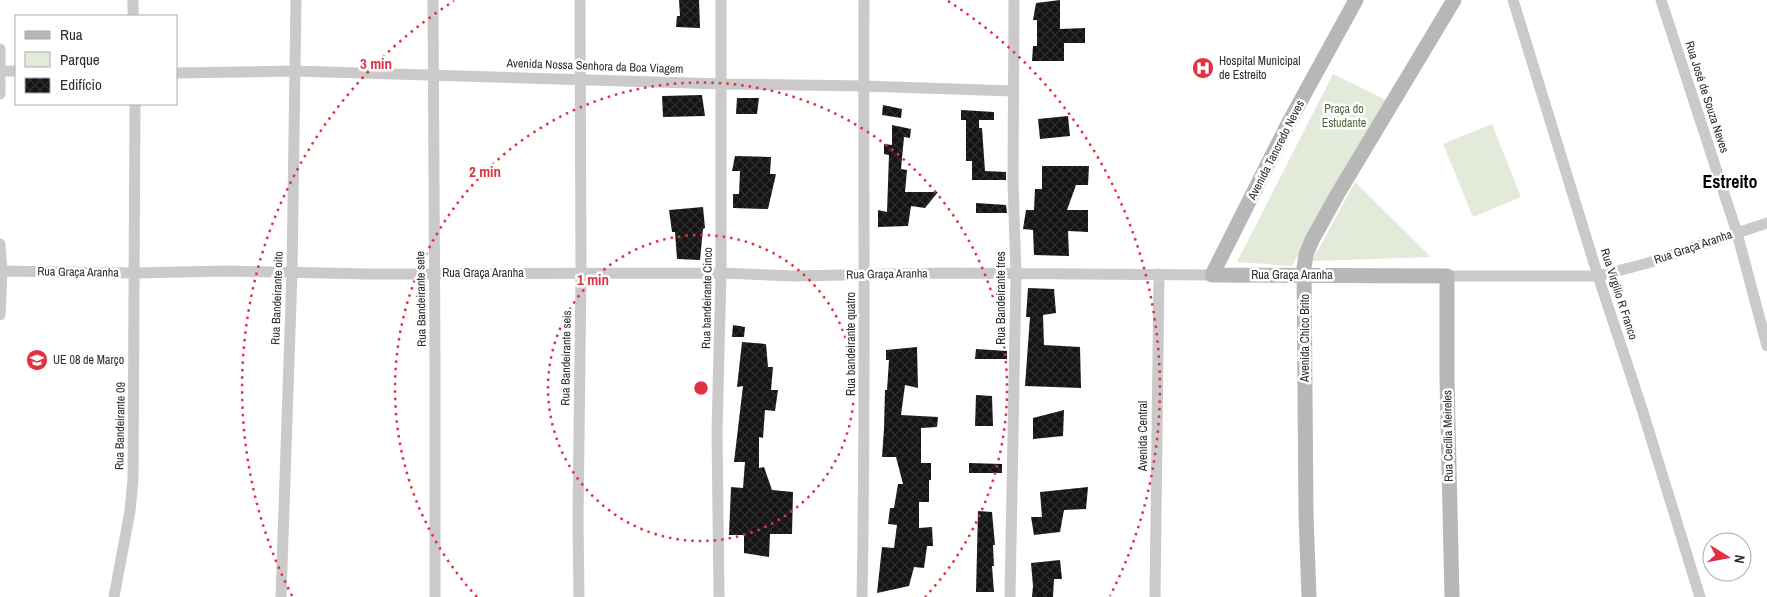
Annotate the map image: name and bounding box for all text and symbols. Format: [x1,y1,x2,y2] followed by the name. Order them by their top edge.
[15,15,178,105] legend
[60,24,83,45] text: Rua
[1681,39,1733,155] street label: Rua José de Souza Neves
[60,49,100,70] text: Parque
[360,53,392,74] text: 3 min
[1219,53,1301,83] place label: Hospital Municipal de Estreito
[505,55,684,77] street label: Avenida Nossa Senhora da Boa Viagem
[1191,56,1215,80] hospital icon: Hospital Municipal de Estreito
[60,74,102,95] text: Edifício
[1243,97,1308,203] street label: Avenida Tancredo Neves
[1322,101,1366,131] park label: Praça do Estudante
[469,161,501,182] text: 2 min
[1703,169,1757,194] district label: Estreito
[1652,226,1735,268] street label: Rua Graça Aranha
[1597,246,1641,342] street label: Rua Virgilio R Franco
[698,247,716,349] street label: Rua bandeirante Cinco
[267,251,287,345] street label: Rua Bandeirante oito
[412,251,430,347] street label: Rua Bandeirante sete
[993,251,1009,345] street label: Rua Bandeirante tres
[37,263,119,281] street label: Rua Graça Aranha
[442,265,524,281] street label: Rua Graça Aranha
[846,265,928,283] street label: Rua Graça Aranha
[1251,267,1333,283] street label: Rua Graça Aranha
[577,269,609,290] text: 1 min
[843,292,859,396] street label: Rua bandeirante quatro
[1297,294,1313,383] street label: Avenida Chico Brito
[557,310,575,406] street label: Rua Bandeirante seis
[25,348,49,372] school or university icon: UE 08 de Março
[53,352,124,368] place label: UE 08 de Março
[692,379,710,397] centre of rings
[111,382,129,470] street label: Rua Bandeirante 09
[1439,390,1457,482] street label: Rua Cecília Meireles
[1135,401,1151,472] street label: Avenida Central
[1702,532,1752,582] north arrow
[1730,554,1749,565] text: N

